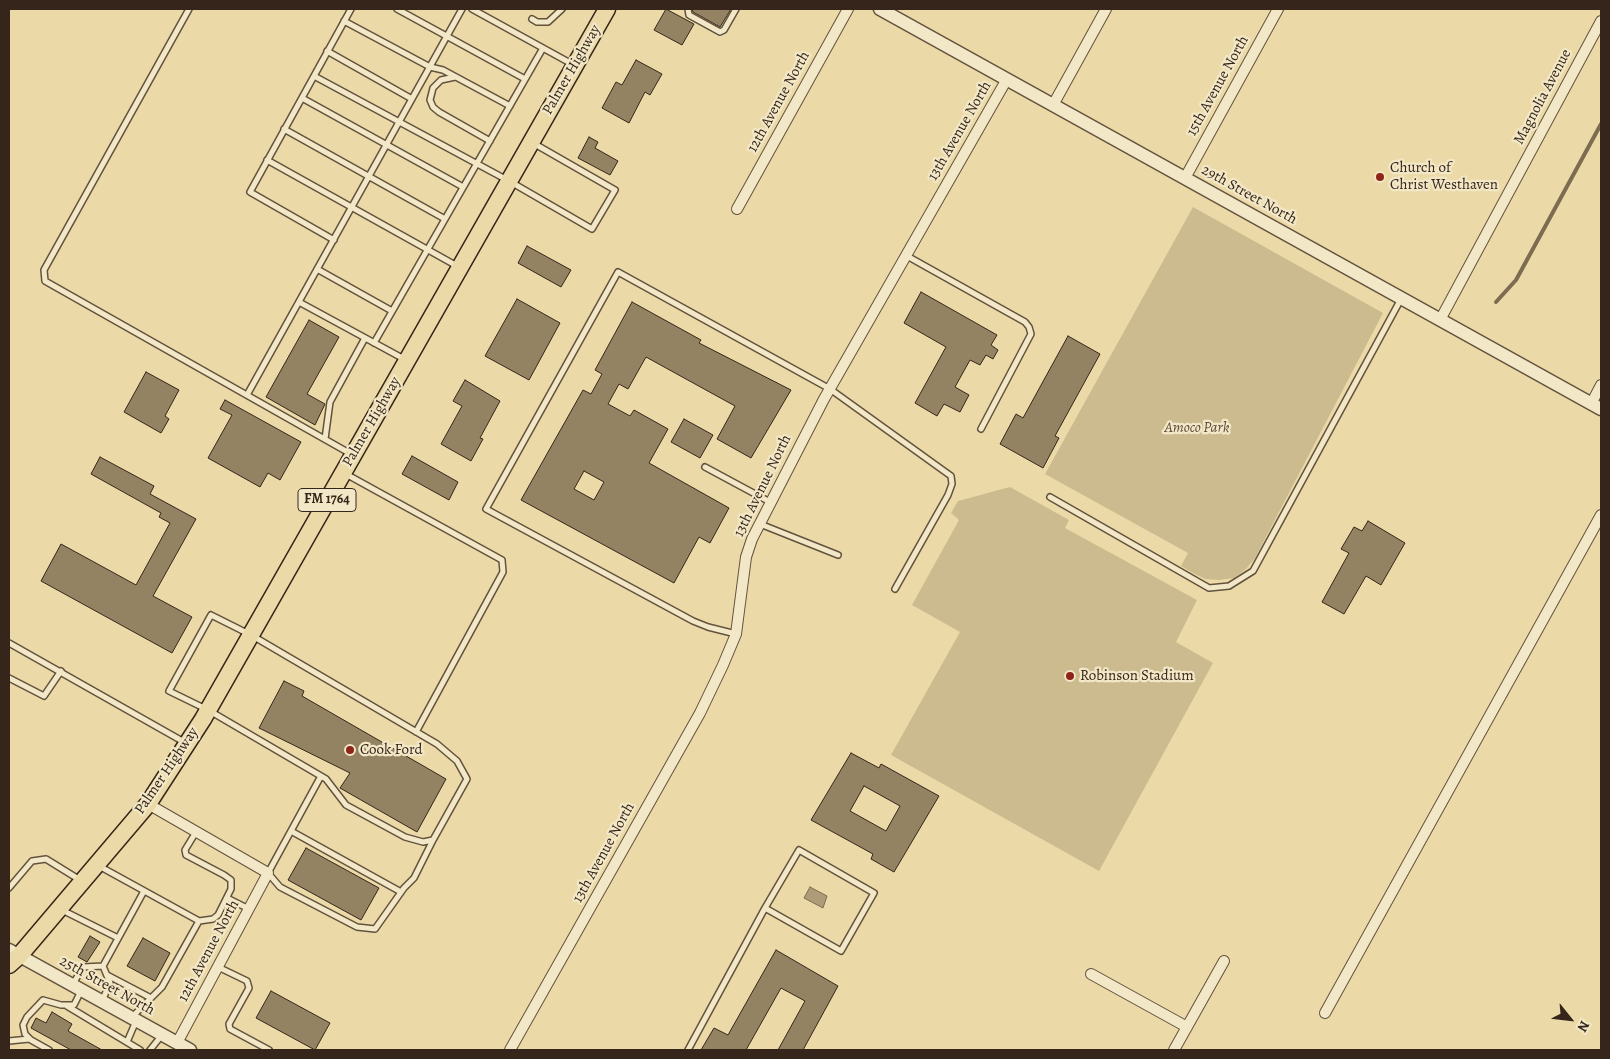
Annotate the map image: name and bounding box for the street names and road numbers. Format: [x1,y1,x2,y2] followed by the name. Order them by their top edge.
[539,22,605,118] street label: Palmer Highway
[1183,33,1253,139] street label: 15th Avenue North
[1510,46,1576,148] street label: Magnolia Avenue
[744,48,814,156] street label: 12th Avenue North
[924,78,996,184] street label: 13th Avenue North
[1198,161,1300,229] street label: 29th Street North
[339,374,405,470] street label: Palmer Highway
[730,432,796,540] street label: 13th Avenue North
[298,488,356,512] road number: FM 1764
[131,724,203,818] street label: Palmer Highway
[569,800,639,906] street label: 13th Avenue North
[175,897,243,1005] street label: 12th Avenue North
[56,952,158,1020] street label: 25th Street North

